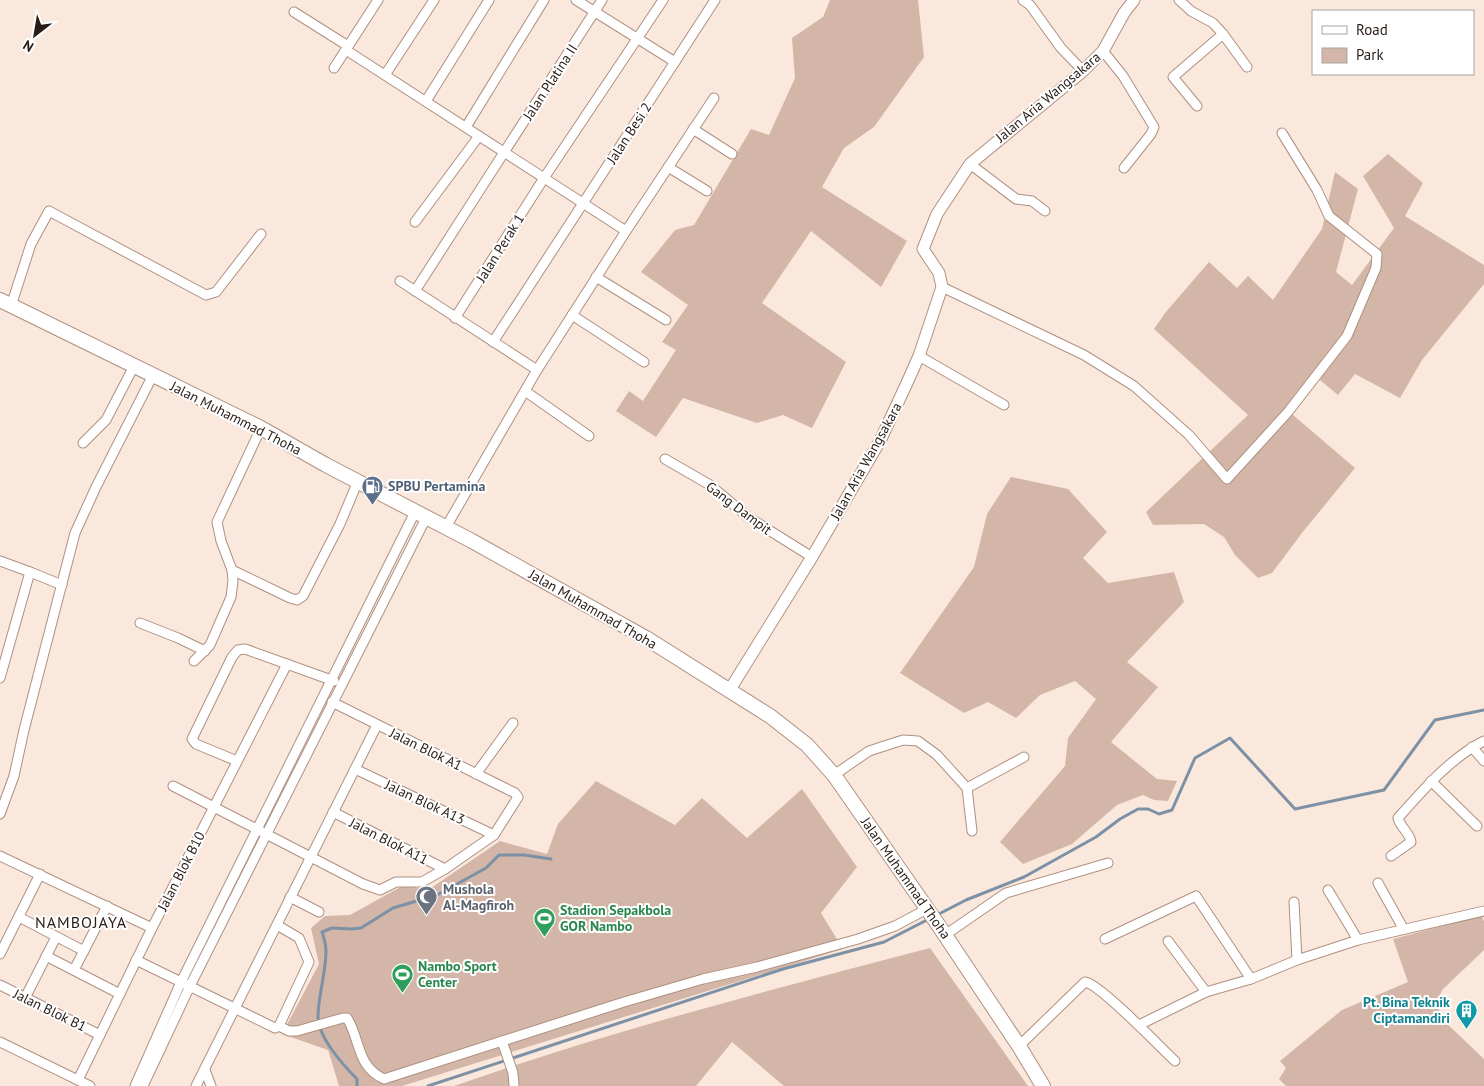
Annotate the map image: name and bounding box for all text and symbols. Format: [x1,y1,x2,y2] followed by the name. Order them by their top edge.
[10,10,60,60] north arrow
[1312,10,1474,75] legend
[1356,20,1388,39] text: Road
[20,36,37,56] text: N
[518,40,581,124] street label: Jalan Platina II
[1356,45,1384,64] text: Park
[991,48,1104,147] street label: Jalan Aria Wangsakara
[602,99,656,168] street label: Jalan Besi 2
[471,210,528,286] street label: Jalan Perak 1
[167,377,305,459] street label: Jalan Muhammad Thoha
[826,399,906,524] street label: Jalan Aria Wangsakara
[360,474,384,505] fuel station icon: SPBU Pertamina
[388,477,485,495] place label: SPBU Pertamina
[702,477,776,539] street label: Gang Dampit
[525,565,660,653] street label: Jalan Muhammad Thoha
[386,723,465,774] street label: Jalan Blok A1
[381,775,468,828] street label: Jalan Blok A13
[346,813,432,869] street label: Jalan Blok A11
[857,813,955,942] street label: Jalan Muhammad Thoha
[153,828,209,915] street label: Jalan Blok B10
[443,880,514,914] place label: Mushola Al-Magfiroh
[415,885,439,916] mosque icon: Mushola Al-Magfiroh
[560,901,671,935] place label: Stadion Sepakbola GOR Nambo
[532,906,556,937] sports icon: Stadion Sepakbola GOR Nambo
[35,912,127,932] district label: NAMBOJAYA
[418,957,497,991] place label: Nambo Sport Center
[390,962,414,993] sports icon: Nambo Sport Center
[10,984,89,1035] street label: Jalan Blok B1
[1363,993,1450,1027] place label: Pt. Bina Teknik Ciptamandiri
[1454,998,1478,1029] building icon: Pt. Bina Teknik Ciptamandiri

